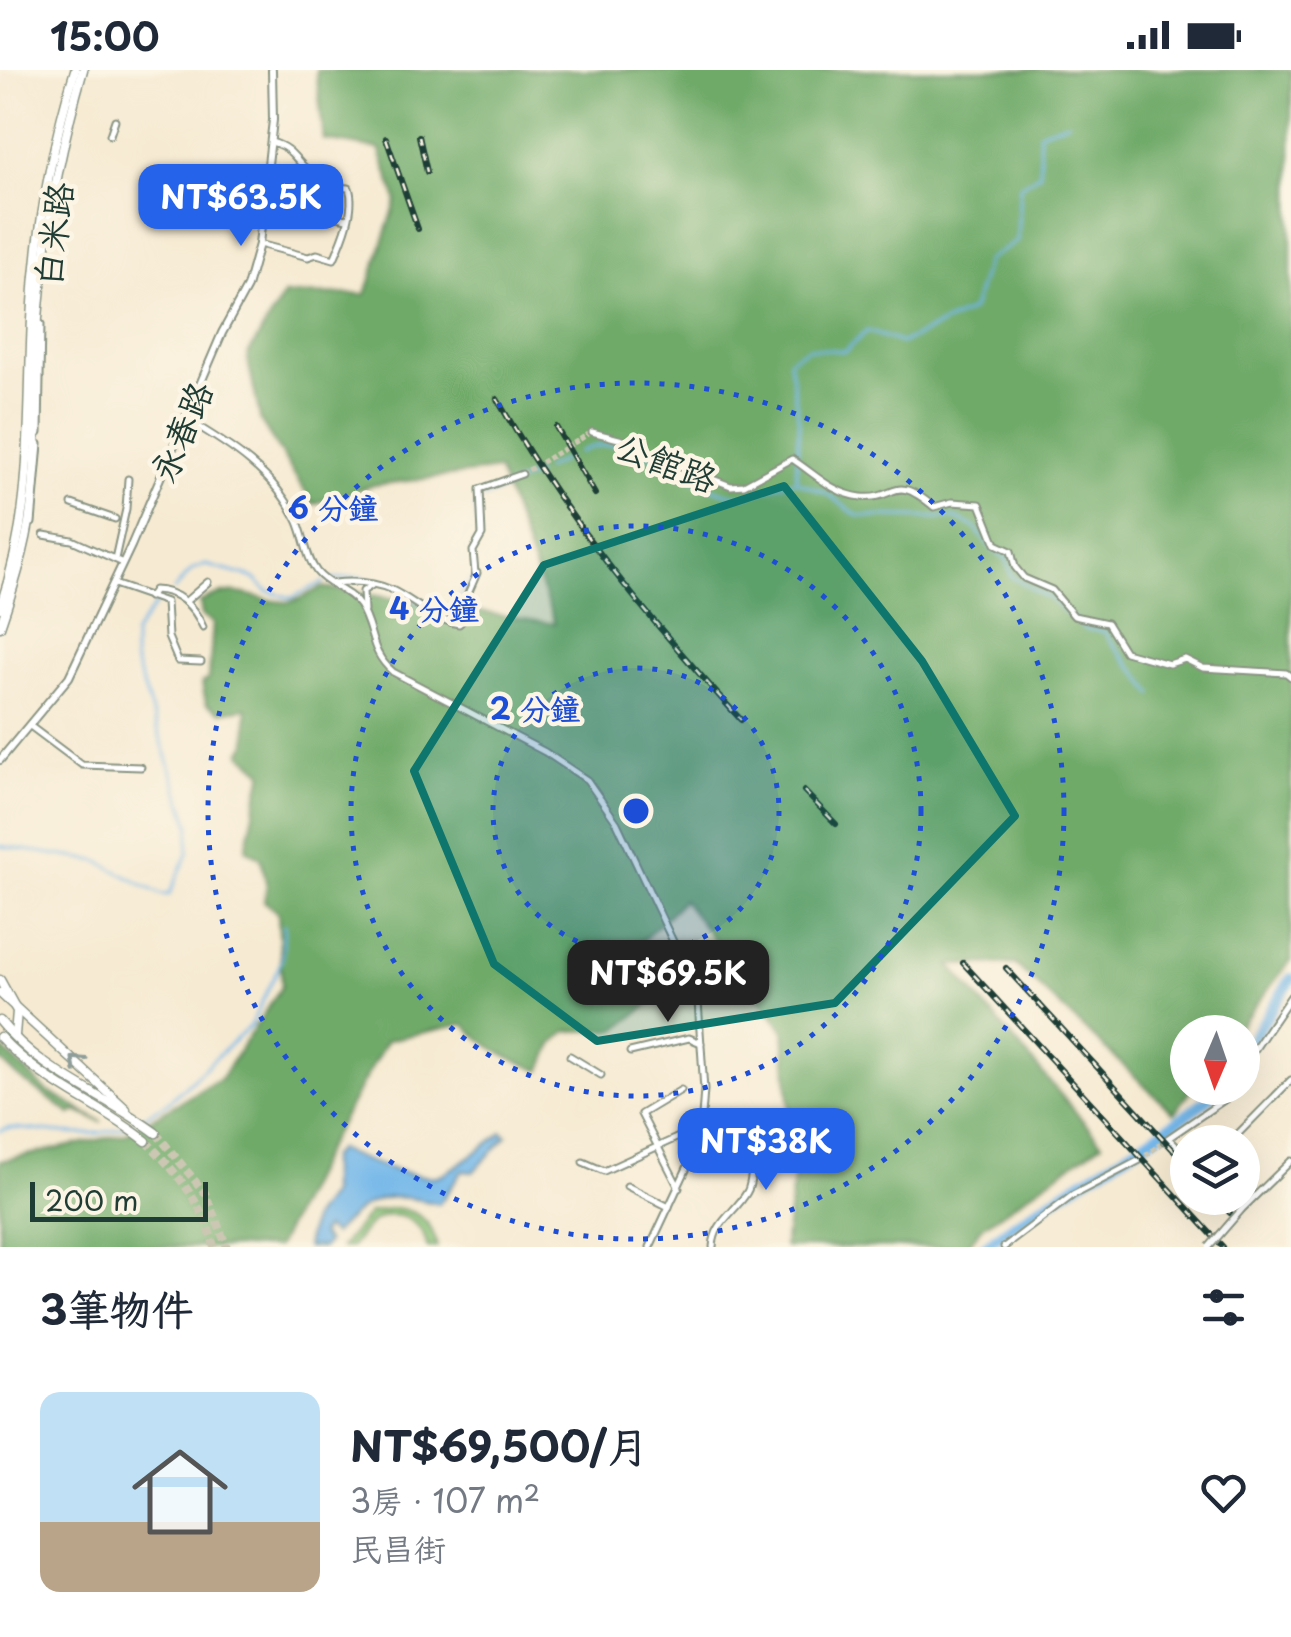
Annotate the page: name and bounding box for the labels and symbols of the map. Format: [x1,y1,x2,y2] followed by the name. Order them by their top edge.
[138,164,344,249] pin: NT$63.5K
[19,179,85,289] street label: 白米路
[135,372,225,490] street label: 永春路
[608,417,726,505] street label: 公館路
[288,484,378,529] text: 6 分鐘
[389,585,479,630] text: 4 分鐘
[490,685,580,730] text: 2 分鐘
[618,793,654,829] centre of rings
[565,940,771,1025] pin: NT$69.5K
[1170,1015,1260,1105] north arrow
[70,1056,88,1074] one-way arrow
[685,1108,847,1193] pin: NT$38K
[30,1177,208,1222] scale bar

